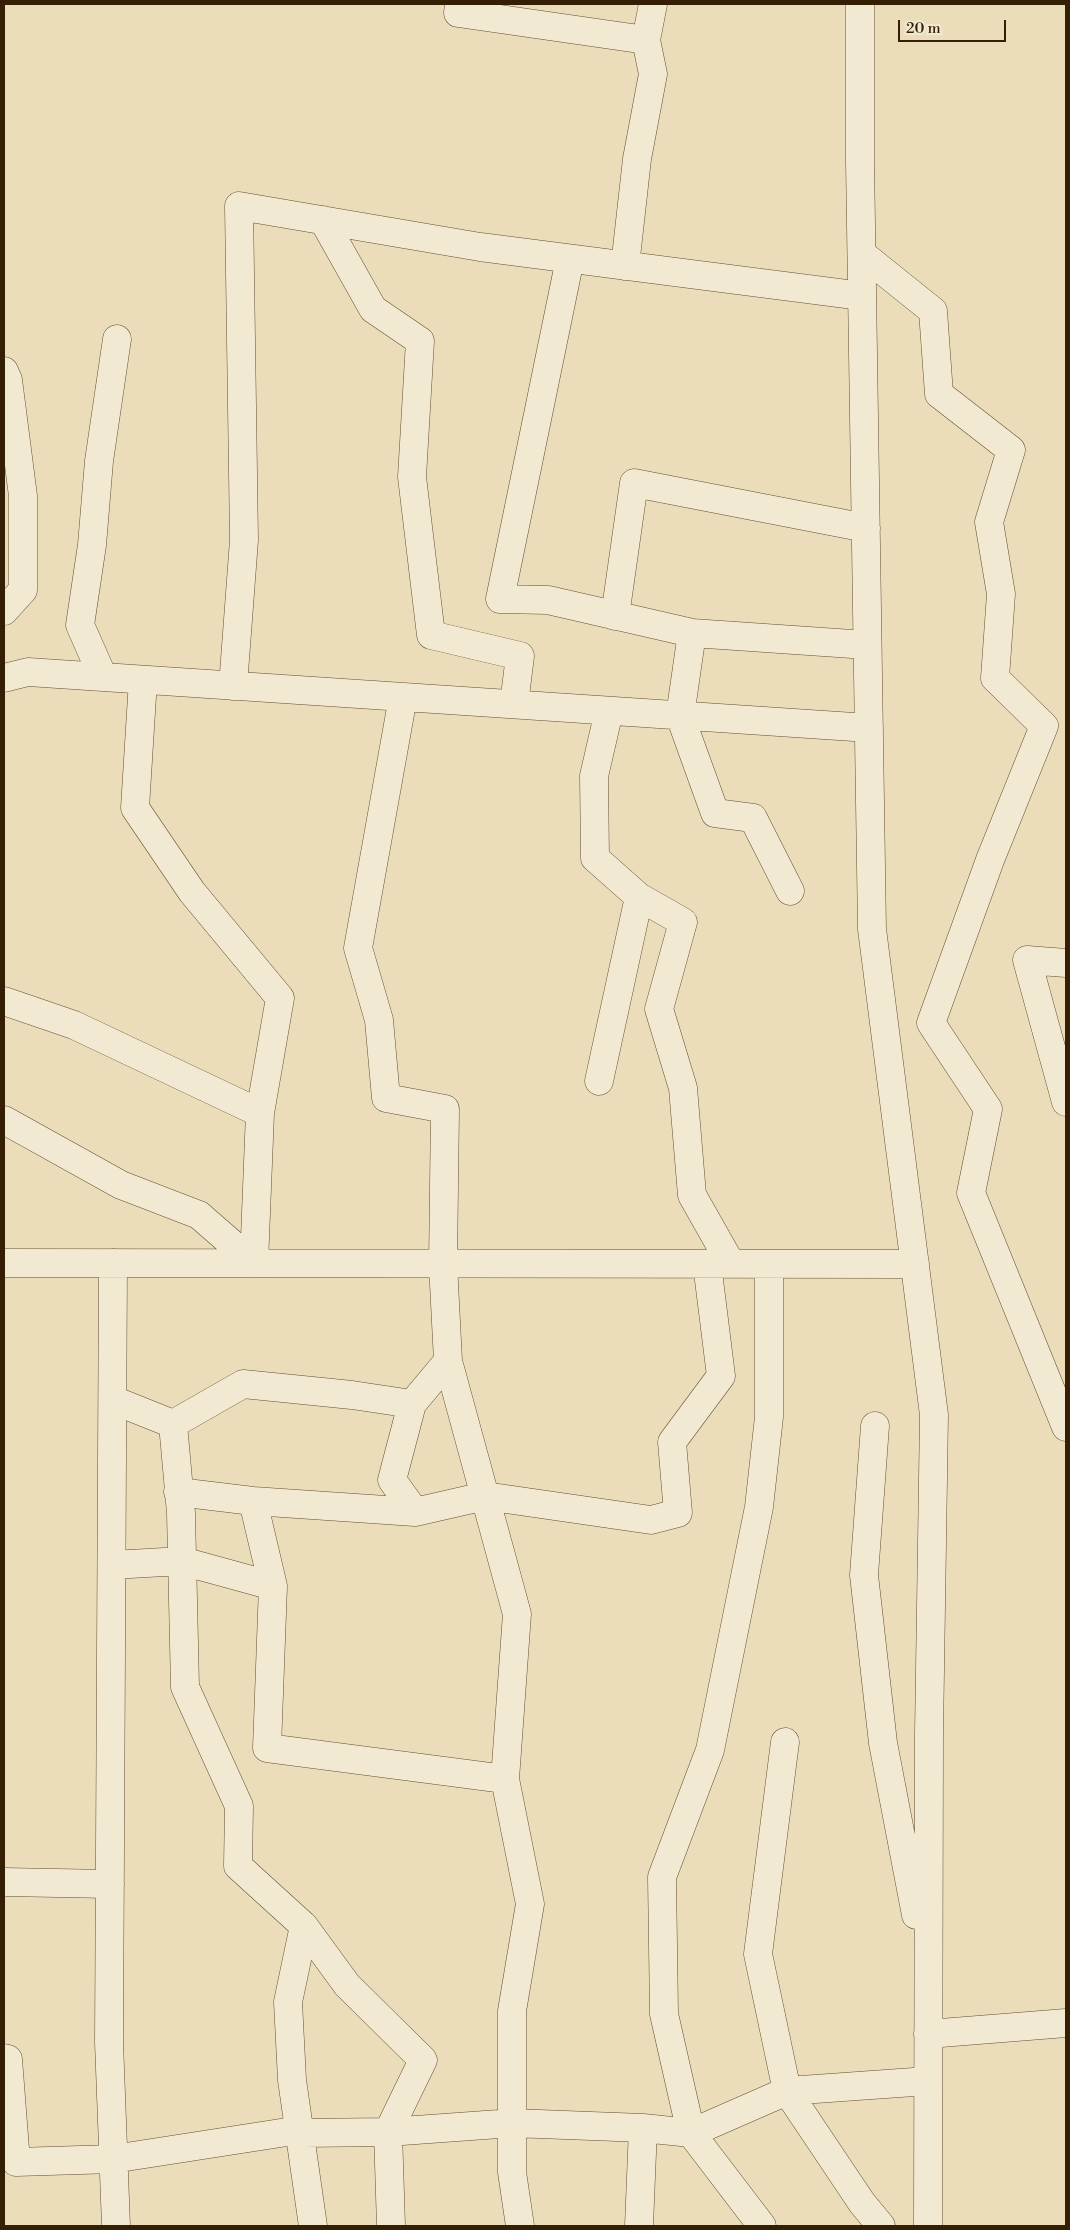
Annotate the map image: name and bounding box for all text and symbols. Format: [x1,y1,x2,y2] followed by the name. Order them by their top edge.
[900,10,1008,42] scale bar
[906,19,941,38] text: 20 m

